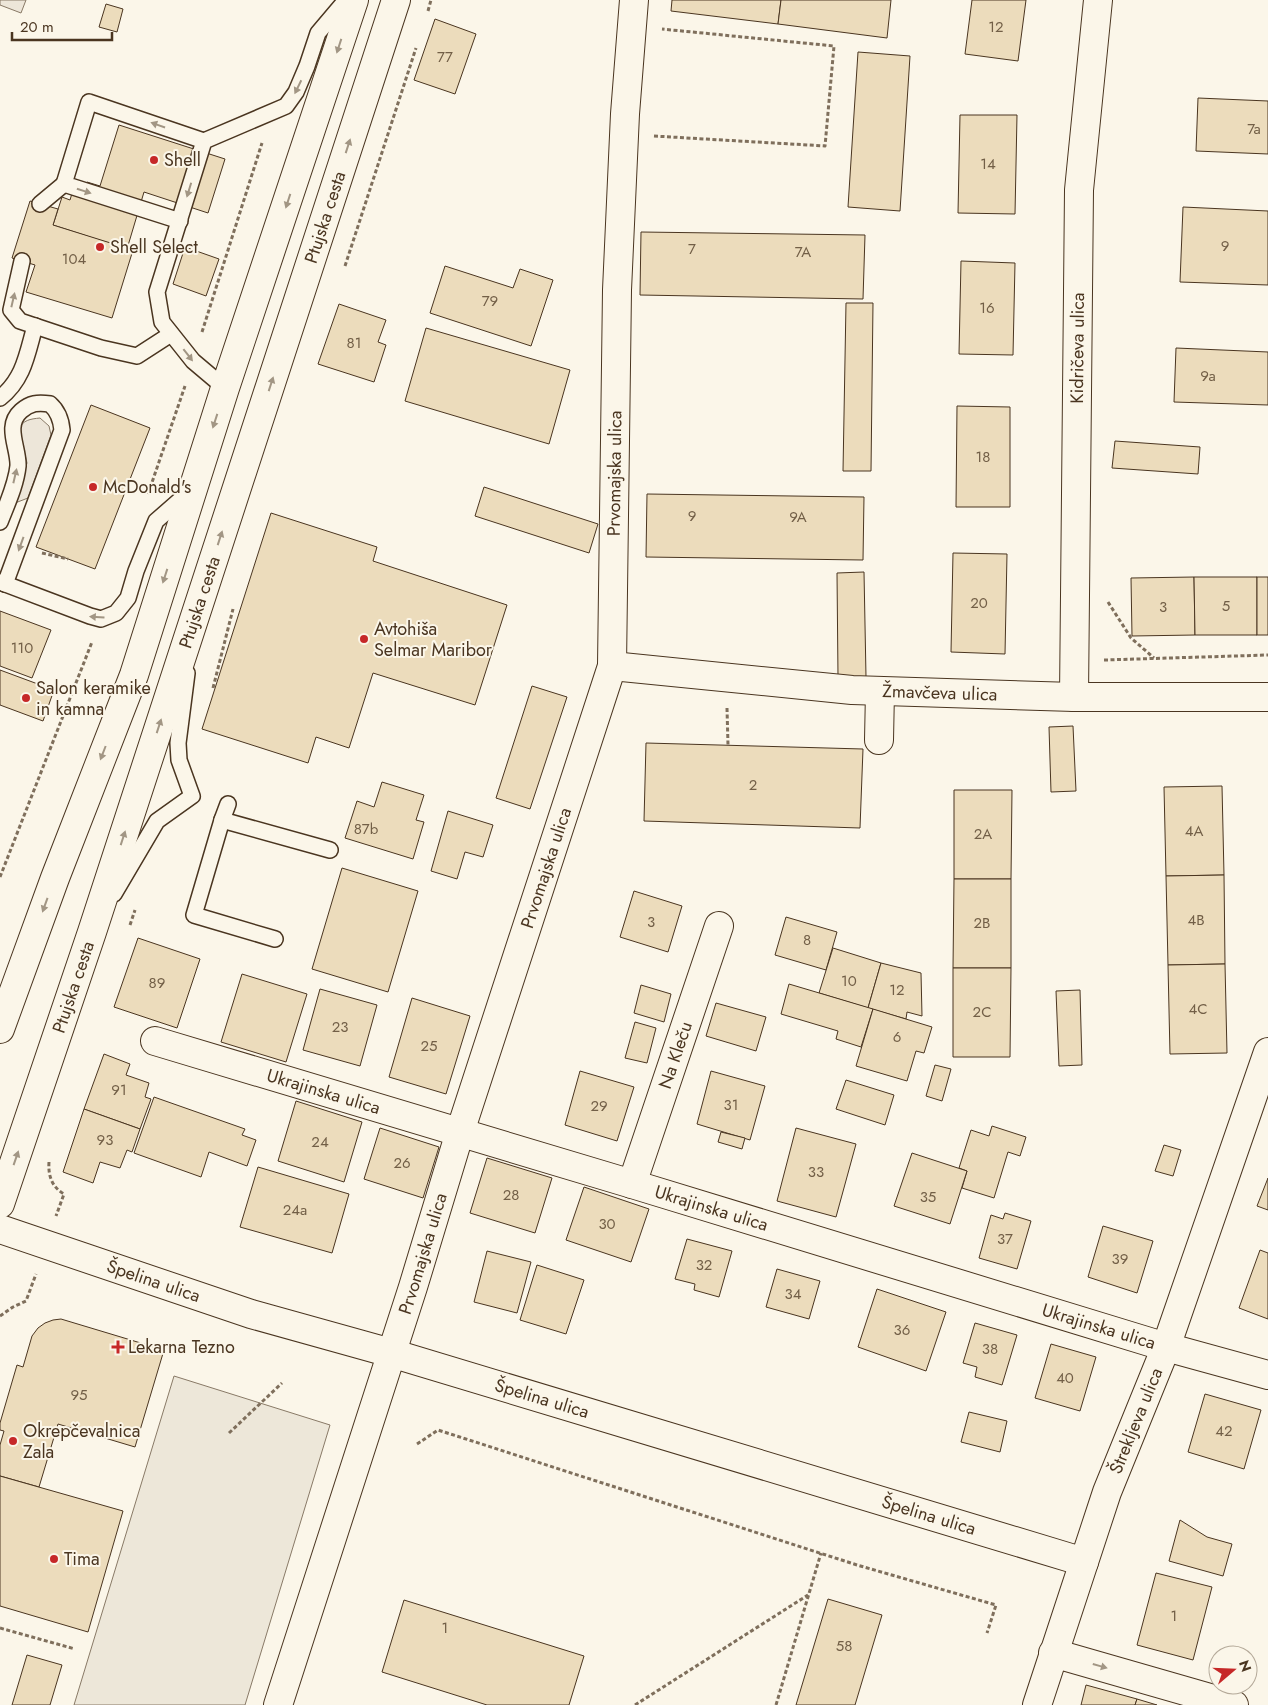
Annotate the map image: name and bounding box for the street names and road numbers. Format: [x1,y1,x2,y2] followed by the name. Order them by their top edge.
[298,168,352,267] street label: Ptujska cesta
[1064,292,1091,404] street label: Kidričeva ulica
[601,410,628,536] street label: Prvomajska ulica
[172,553,227,652] street label: Ptujska cesta
[882,678,998,708] street label: Žmavčeva ulica
[514,804,578,932] street label: Prvomajska ulica
[46,938,101,1037] street label: Ptujska cesta
[652,1018,699,1092] street label: Na Kleču
[264,1062,384,1121] street label: Ukrajinska ulica
[651,1179,771,1238] street label: Ukrajinska ulica
[392,1190,454,1318] street label: Prvomajska ulica
[103,1253,204,1309] street label: Špelina ulica
[1039,1297,1159,1356] street label: Ukrajinska ulica
[1103,1364,1169,1478] street label: Štrekljeva ulica
[492,1372,592,1425] street label: Špelina ulica
[878,1489,979,1542] street label: Špelina ulica

